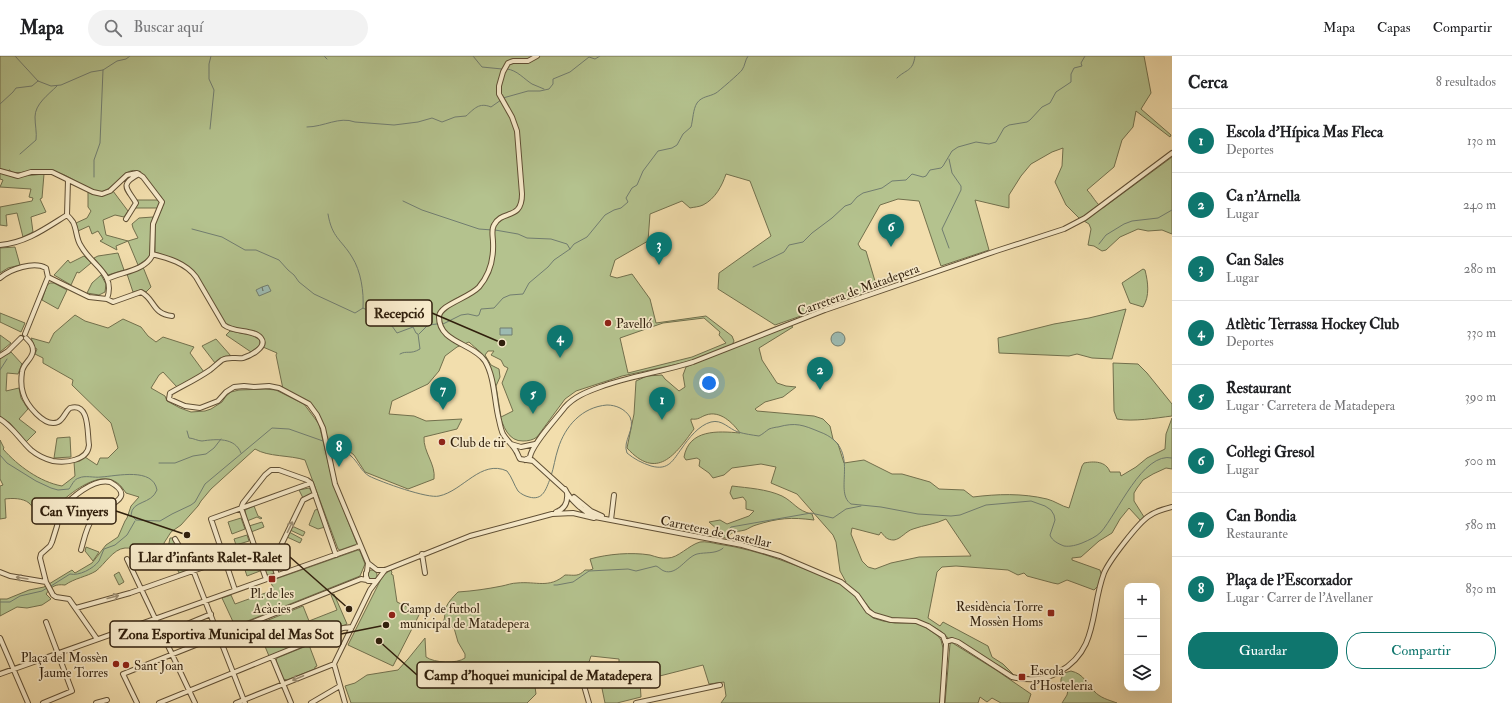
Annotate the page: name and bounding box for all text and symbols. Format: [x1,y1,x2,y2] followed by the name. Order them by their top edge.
[88,10,368,46] search box
[20,16,64,40] text: Mapa
[102,17,124,39] icon: search
[134,18,203,37] text: Buscar aquí
[1323,19,1355,36] text: Mapa
[1377,19,1411,36] text: Capas
[1433,19,1492,36] text: Compartir
[1188,72,1228,93] text: Cerca
[1436,74,1496,90] text: 8 resultados
[1226,123,1383,142] text: Escola d'Hípica Mas Fleca
[1199,133,1203,149] text: 1
[1467,133,1496,149] text: 130 m
[1226,142,1274,158] text: Deportes
[1226,187,1300,206] text: Ca n'Arnella
[1198,197,1204,213] text: 2
[1463,197,1496,213] text: 240 m
[1226,206,1259,222] text: Lugar
[878,214,904,247] pin: 6
[646,232,672,265] pin: 3
[1226,251,1284,270] text: Can Sales
[795,260,922,320] street label: Carretera de Matadepera
[1199,261,1204,277] text: 3
[1464,261,1496,277] text: 280 m
[1226,270,1259,286] text: Lugar
[366,300,432,326] callout: Recepció
[374,305,424,323] text: Recepció
[1226,315,1399,334] text: Atlètic Terrassa Hockey Club
[616,316,652,332] place label: Pavelló
[603,318,613,328] marker: Pavelló
[547,325,573,358] pin: 4
[1197,325,1205,341] text: 4
[1467,325,1496,341] text: 330 m
[1226,334,1274,350] text: Deportes
[807,357,833,390] pin: 2
[699,373,719,393] your location
[430,377,456,410] pin: 7
[1226,379,1291,398] text: Restaurant
[520,381,546,414] pin: 5
[649,387,675,420] pin: 1
[1198,389,1204,405] text: 5
[1465,389,1496,405] text: 390 m
[1226,398,1395,414] text: Lugar · Carretera de Matadepera
[326,434,352,467] pin: 8
[450,435,506,451] place label: Club de tir
[437,437,447,447] marker: Club de tir
[1226,443,1315,462] text: Col·legi Gresol
[1198,453,1204,469] text: 6
[1464,453,1496,469] text: 500 m
[1226,462,1259,478] text: Lugar
[32,498,116,524] callout: Can Vinyers
[40,503,109,521] text: Can Vinyers
[1226,507,1296,526] text: Can Bondia
[659,512,773,552] street label: Carretera de Castellar
[1198,517,1204,533] text: 7
[1465,517,1496,533] text: 580 m
[287,521,294,533] one-way arrow
[1226,526,1288,542] text: Restaurante
[130,544,290,570] callout: Llar d'infants Ralet-Ralet
[138,549,282,566] text: Llar d'infants Ralet-Ralet
[1226,571,1352,590] text: Plaça de l'Escorxador
[16,574,29,582] one-way arrow
[267,574,277,584] marker: Pl. de les Acàcies
[1198,581,1204,597] text: 8
[1465,581,1496,597] text: 830 m
[1124,583,1160,691] map controls
[1124,583,1160,619] button: +
[250,586,295,617] place label: Pl. de les Acàcies
[1226,590,1373,606] text: Lugar · Carrer de l'Avellaner
[107,593,120,600] one-way arrow
[956,599,1044,630] place label: Residència Torre Mossèn Homs
[400,601,530,633] place label: Camp de futbol municipal de Matadepera
[1046,608,1056,618] marker: Residència Torre Mossèn Homs
[387,610,397,620] marker: Camp de futbol municipal de Matadepera
[1124,619,1160,655] button: −
[110,621,341,647] callout: Zona Esportiva Municipal del Mas Sot
[118,626,334,644] text: Zona Esportiva Municipal del Mas Sot
[1188,632,1338,669] button: Guardar
[1346,632,1496,669] button: Compartir
[21,650,109,681] place label: Plaça del Mossèn Jaume Torres
[1124,655,1160,691] button: layers
[134,658,184,674] place label: Sant Joan
[111,659,121,669] marker: Plaça del Mossèn Jaume Torres
[121,660,131,670] marker: Sant Joan
[417,662,660,688] callout: Camp d'hoquei municipal de Matadepera
[1030,663,1094,694] place label: Escola d'Hosteleria
[424,667,653,685] text: Camp d'hoquei municipal de Matadepera
[1017,672,1027,682] marker: Escola d'Hosteleria
[292,675,304,683] one-way arrow

